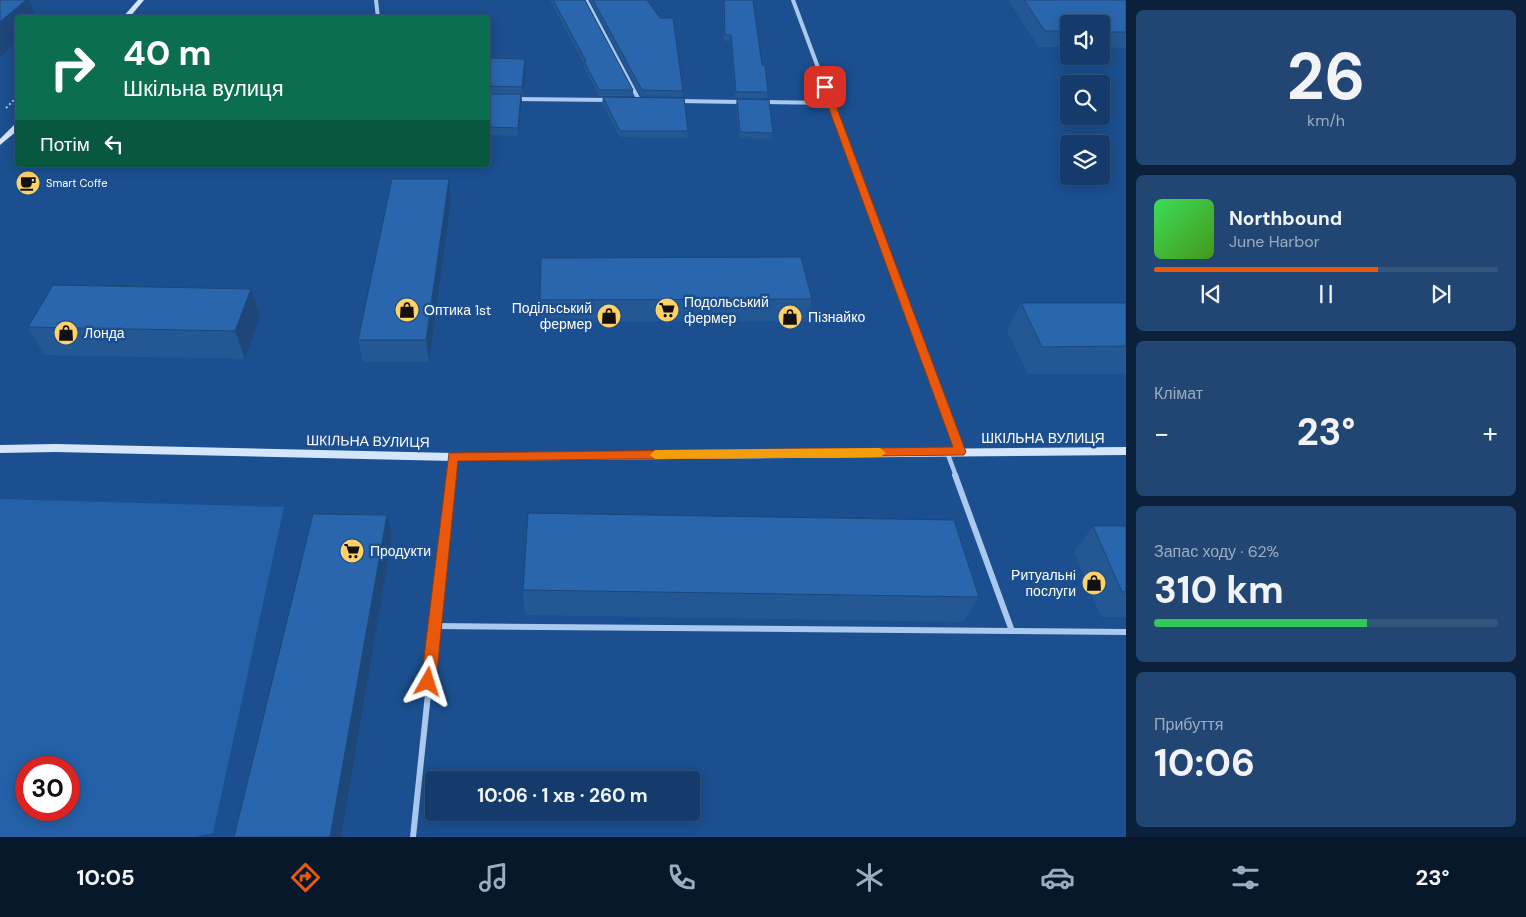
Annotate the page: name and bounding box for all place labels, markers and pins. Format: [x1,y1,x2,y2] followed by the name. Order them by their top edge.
[804,66,846,108] pin
[15,170,41,196] cafe icon: Smart Coffe
[46,176,107,190] place label: Smart Coffe
[684,293,769,327] place label: Подольський фермер
[394,297,420,323] shop icon: Оптика 1st
[654,297,680,323] supermarket icon: Подольський фермер
[512,299,592,333] place label: Подільський фермер
[424,301,491,319] place label: Оптика 1st
[596,303,622,329] shop icon: Подільський фермер
[777,304,803,330] shop icon: Пiзнайко
[808,308,865,326] place label: Пiзнайко
[53,320,79,346] shop icon: Лонда
[84,324,125,342] place label: Лонда
[339,538,365,564] supermarket icon: Продукти
[370,542,431,560] place label: Продукти
[1011,566,1076,600] place label: Ритуальнi послуги
[1081,570,1107,596] shop icon: Ритуальнi послуги

